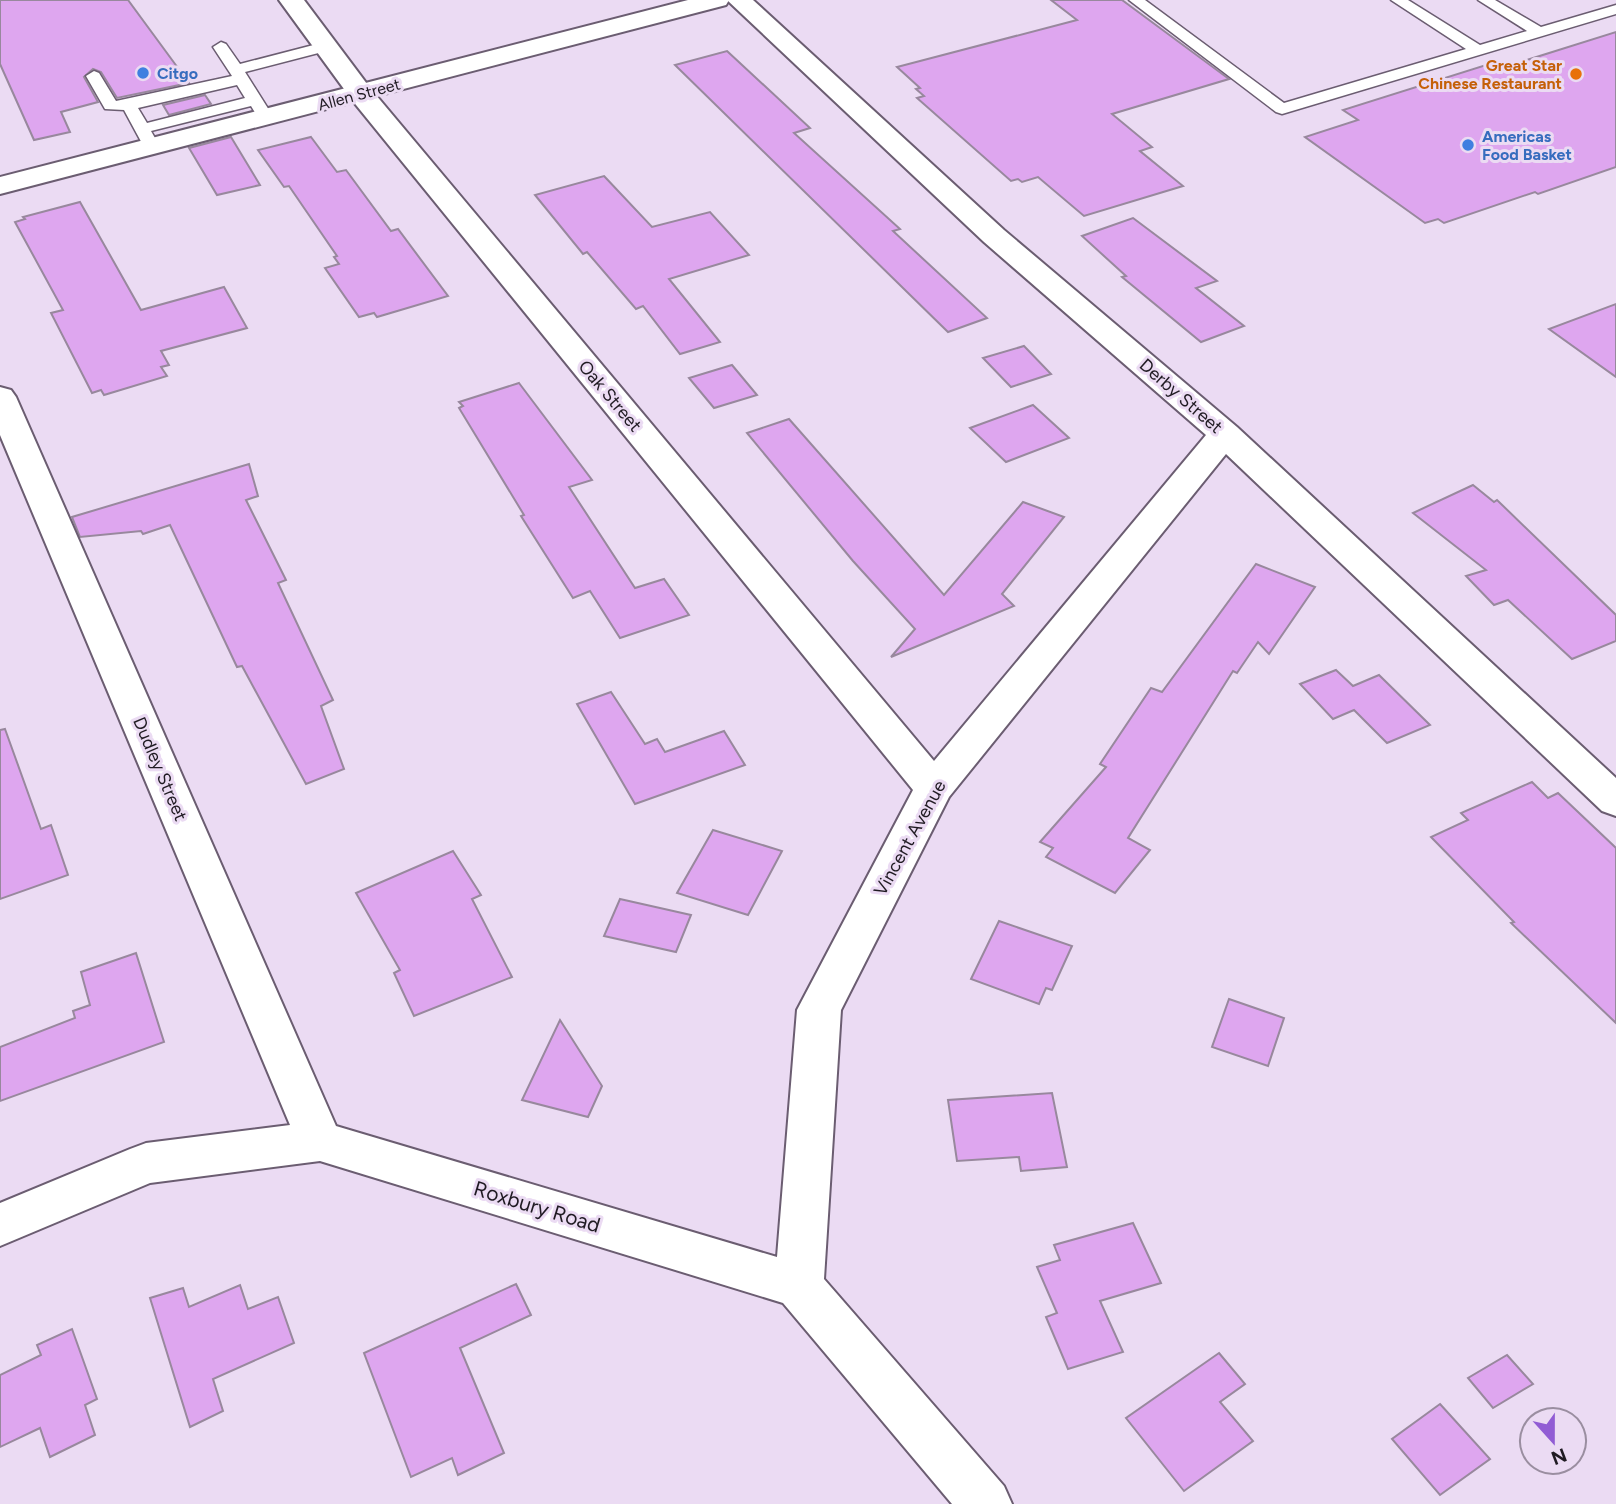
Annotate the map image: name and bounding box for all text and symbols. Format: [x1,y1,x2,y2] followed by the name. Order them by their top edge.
[1418,56,1562,93] place label: Great Star Chinese Restaurant
[157,64,198,83] place label: Citgo
[135,65,151,81] marker: Citgo
[1568,66,1584,82] marker: Great Star Chinese Restaurant
[316,74,402,115] street label: Allen Street
[1482,127,1572,164] place label: Americas Food Basket
[1460,137,1476,153] marker: Americas Food Basket
[1135,354,1227,438] street label: Derby Street
[574,356,646,436] street label: Oak Street
[128,714,192,824] street label: Dudley Street
[869,776,951,899] street label: Vincent Avenue
[471,1175,603,1238] street label: Roxbury Road
[1518,1406,1588,1476] north arrow
[1548,1443,1570,1470] text: N

